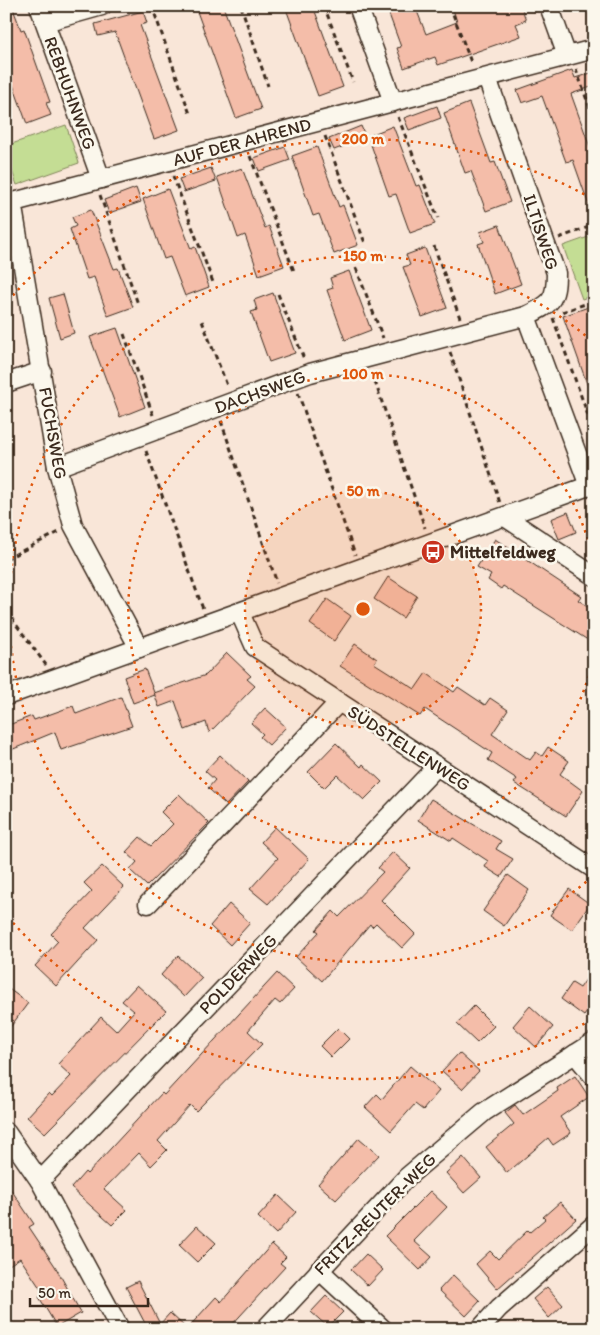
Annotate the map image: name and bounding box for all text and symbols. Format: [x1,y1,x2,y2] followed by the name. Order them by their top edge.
[39,33,101,153] street label: REBHUHNWEG
[170,113,314,171] street label: AUF DER AHREND
[342,130,385,148] text: 200 m
[518,191,564,273] street label: ILTISWEG
[343,247,383,265] text: 150 m
[211,365,309,419] street label: DACHSWEG
[342,365,384,383] text: 100 m
[34,385,72,481] street label: FUCHSWEG
[346,482,380,500] text: 50 m
[420,539,446,565] bus stop icon: Mittelfeldweg
[450,541,557,563] place label: Mittelfeldweg
[354,600,372,618] centre of rings
[344,700,474,796] street label: SÜDSTELLENWEG
[194,929,282,1019] street label: POLDERWEG
[309,1148,441,1280] street label: FRITZ-REUTER-WEG
[30,1275,148,1307] scale bar
[38,1284,71,1302] text: 50 m

